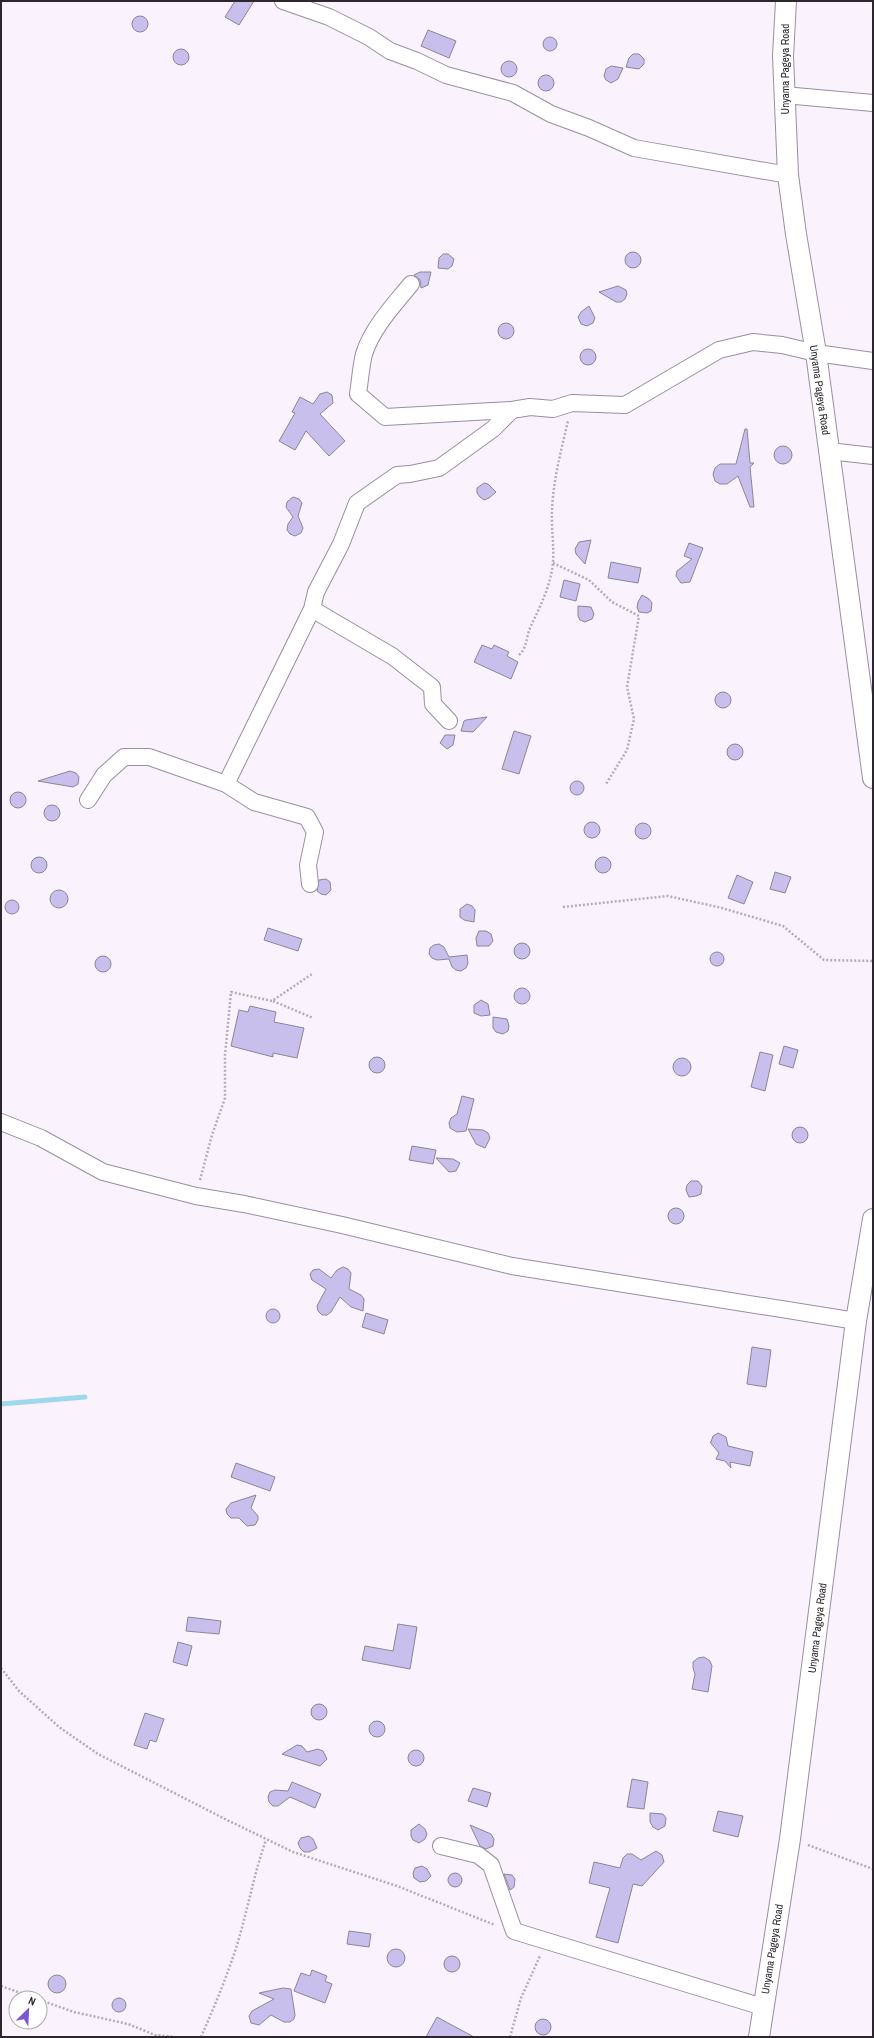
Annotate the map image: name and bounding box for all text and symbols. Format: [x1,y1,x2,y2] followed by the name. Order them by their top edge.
[778,24,792,114] street label: Unyama Pageya Road
[807,344,833,436] street label: Unyama Pageya Road
[805,1582,829,1674] street label: Unyama Pageya Road
[758,1903,786,1995] street label: Unyama Pageya Road
[8,1990,48,2030] north arrow
[26,1993,38,2009] text: N

